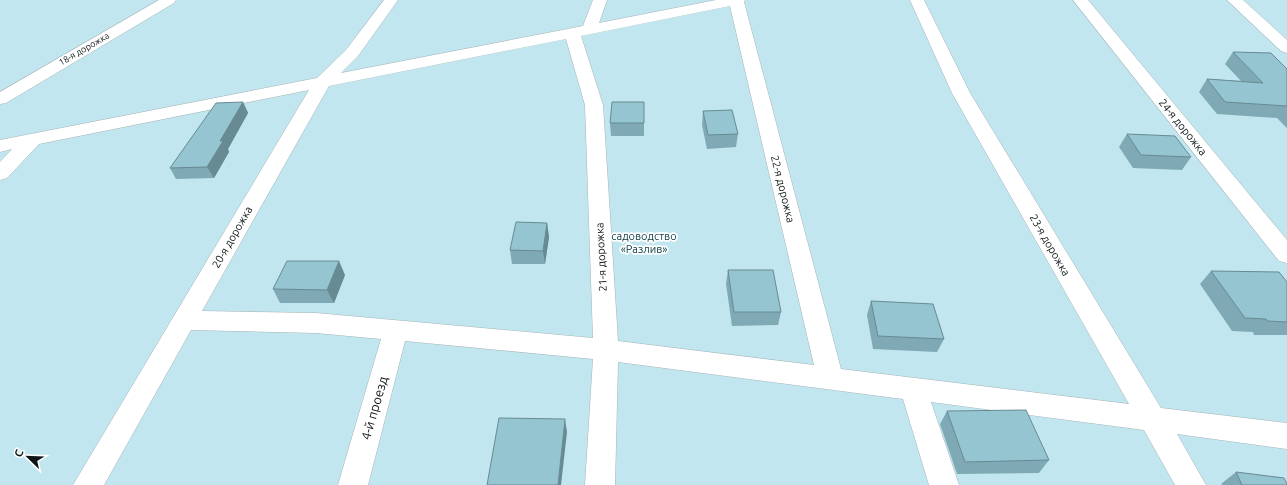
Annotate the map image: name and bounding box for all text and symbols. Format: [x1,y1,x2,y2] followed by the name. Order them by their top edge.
[57,31,111,67] street label: 18-я дорожка
[1157,96,1209,158] street label: 24-я дорожка
[769,154,797,224] street label: 22-я дорожка
[210,204,254,270] street label: 20-я дорожка
[1028,212,1072,278] street label: 23-я дорожка
[593,222,609,292] street label: 21-я дорожка
[611,230,677,255] park label: садоводство «Разлив»
[358,374,390,441] street label: 4-й проезд
[8,437,48,477] north arrow
[12,448,26,459] text: С

